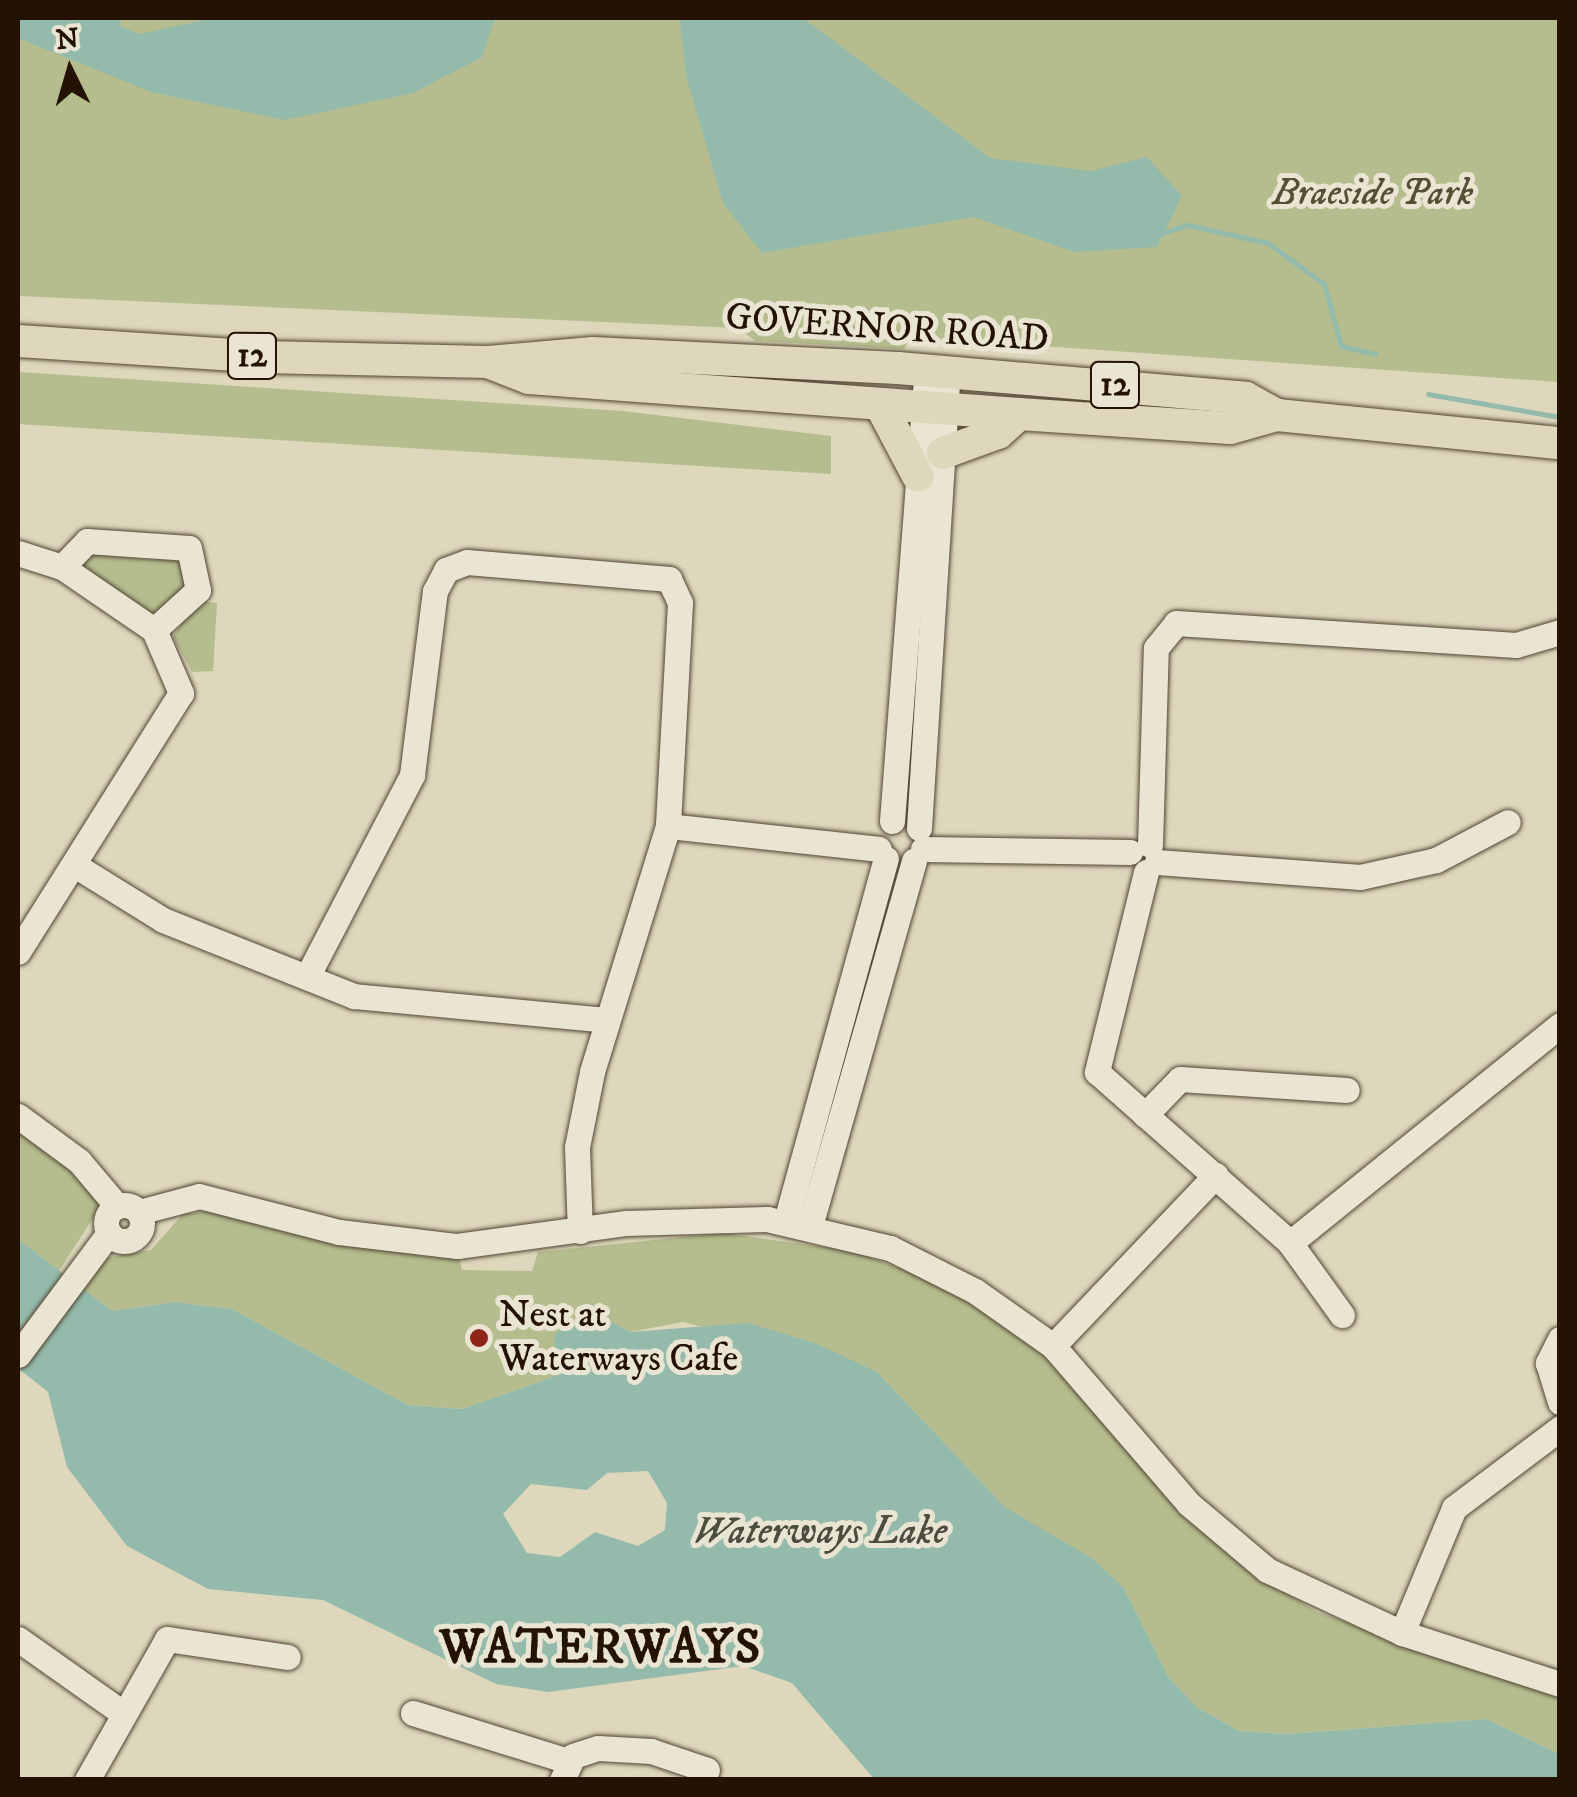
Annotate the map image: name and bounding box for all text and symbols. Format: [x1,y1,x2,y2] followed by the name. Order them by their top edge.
[20,20,120,120] north arrow
[54,21,80,58] text: N
[1273,171,1473,217] park label: Braeside Park
[724,295,1050,363] street label: GOVERNOR ROAD
[224,326,280,386] road number: 12
[1088,355,1142,415] road number: 12
[499,1293,738,1382] place label: Nest at Waterways Cafe
[468,1327,490,1349] marker: Nest at Waterways Cafe
[693,1508,947,1556] water label: Waterways Lake
[439,1620,763,1678] district label: WATERWAYS

